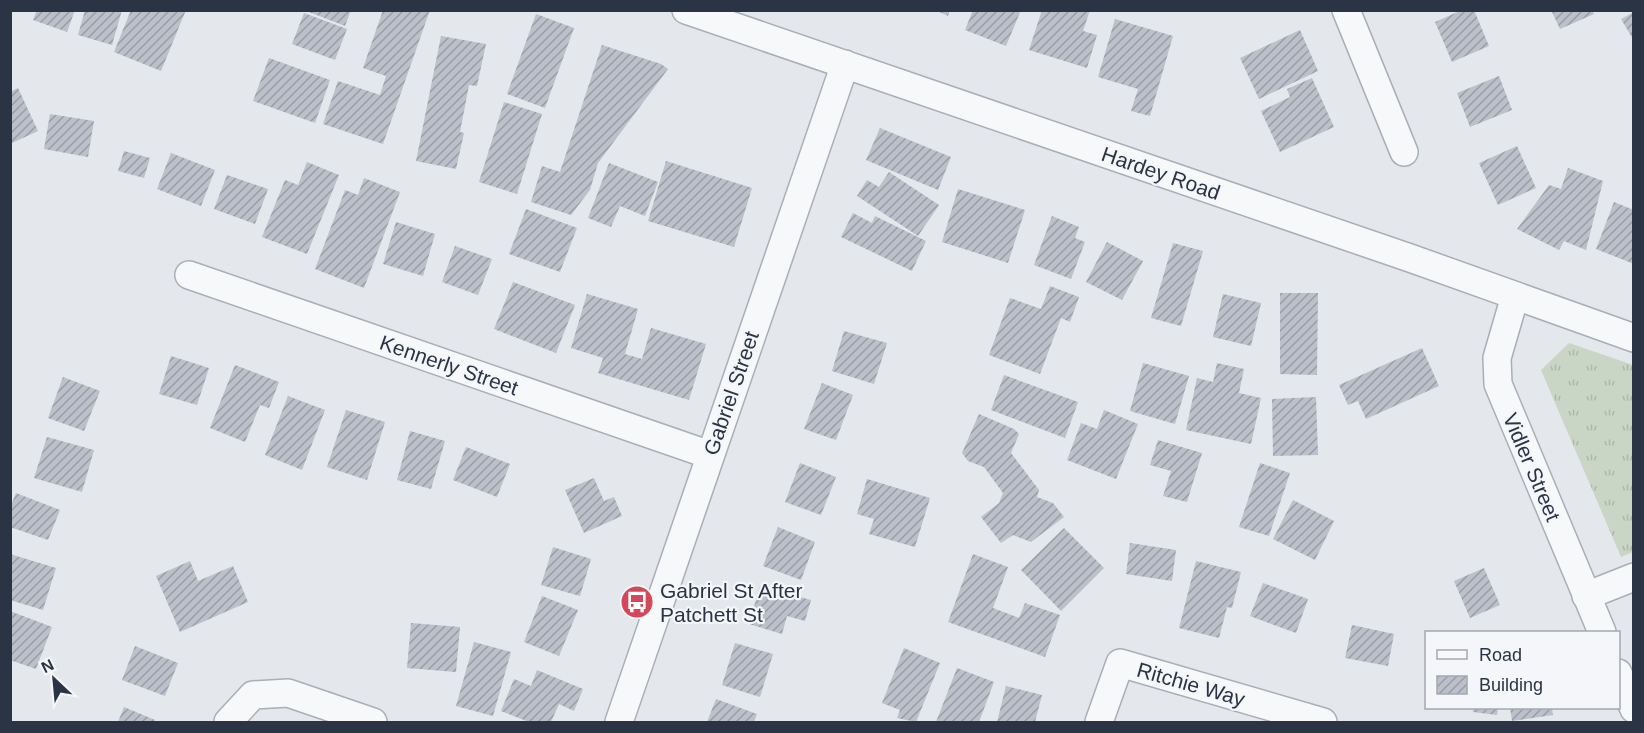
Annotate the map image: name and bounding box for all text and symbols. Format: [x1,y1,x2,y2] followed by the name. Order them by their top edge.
[1099,142,1223,204] street label: Hardey Road
[699,328,763,458] street label: Gabriel Street
[377,331,521,399] street label: Kennerly Street
[1499,409,1565,525] street label: Vidler Street
[660,579,802,626] place label: Gabriel St After Patchett St
[619,584,655,620] bus stop icon: Gabriel St After Patchett St
[1425,631,1620,709] legend
[1479,645,1522,665] text: Road
[24,649,84,709] north arrow
[39,656,57,676] text: N
[1134,658,1248,711] street label: Ritchie Way
[1479,675,1543,695] text: Building

